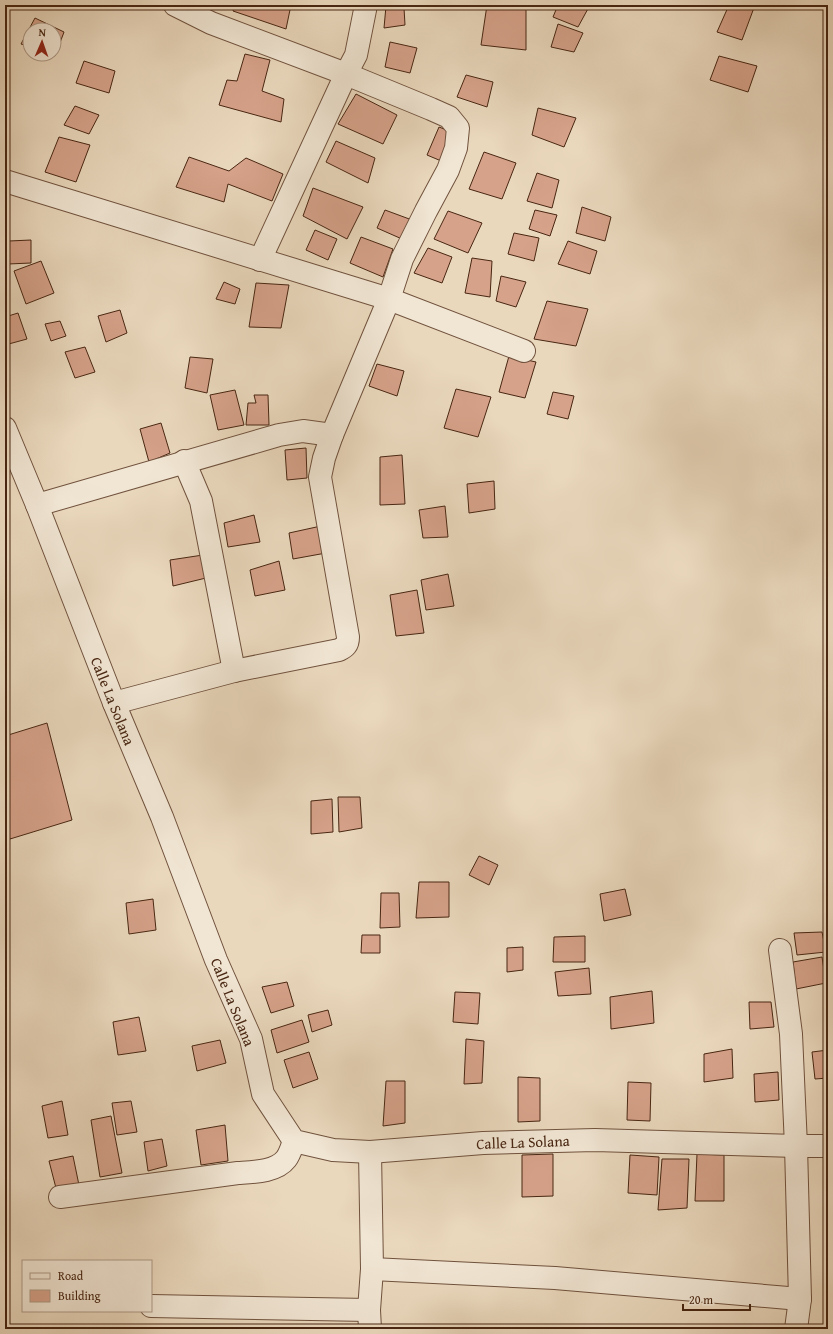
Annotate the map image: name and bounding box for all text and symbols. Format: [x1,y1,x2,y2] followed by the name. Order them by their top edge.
[22,22,62,62] north arrow
[38,24,47,40] text: N
[86,654,140,748] street label: Calle La Solana
[206,955,260,1049] street label: Calle La Solana
[476,1130,570,1154] street label: Calle La Solana
[22,1260,152,1312] legend
[58,1267,84,1284] text: Road
[683,1286,750,1312] scale bar
[58,1287,101,1304] text: Building
[689,1291,713,1308] text: 20 m

